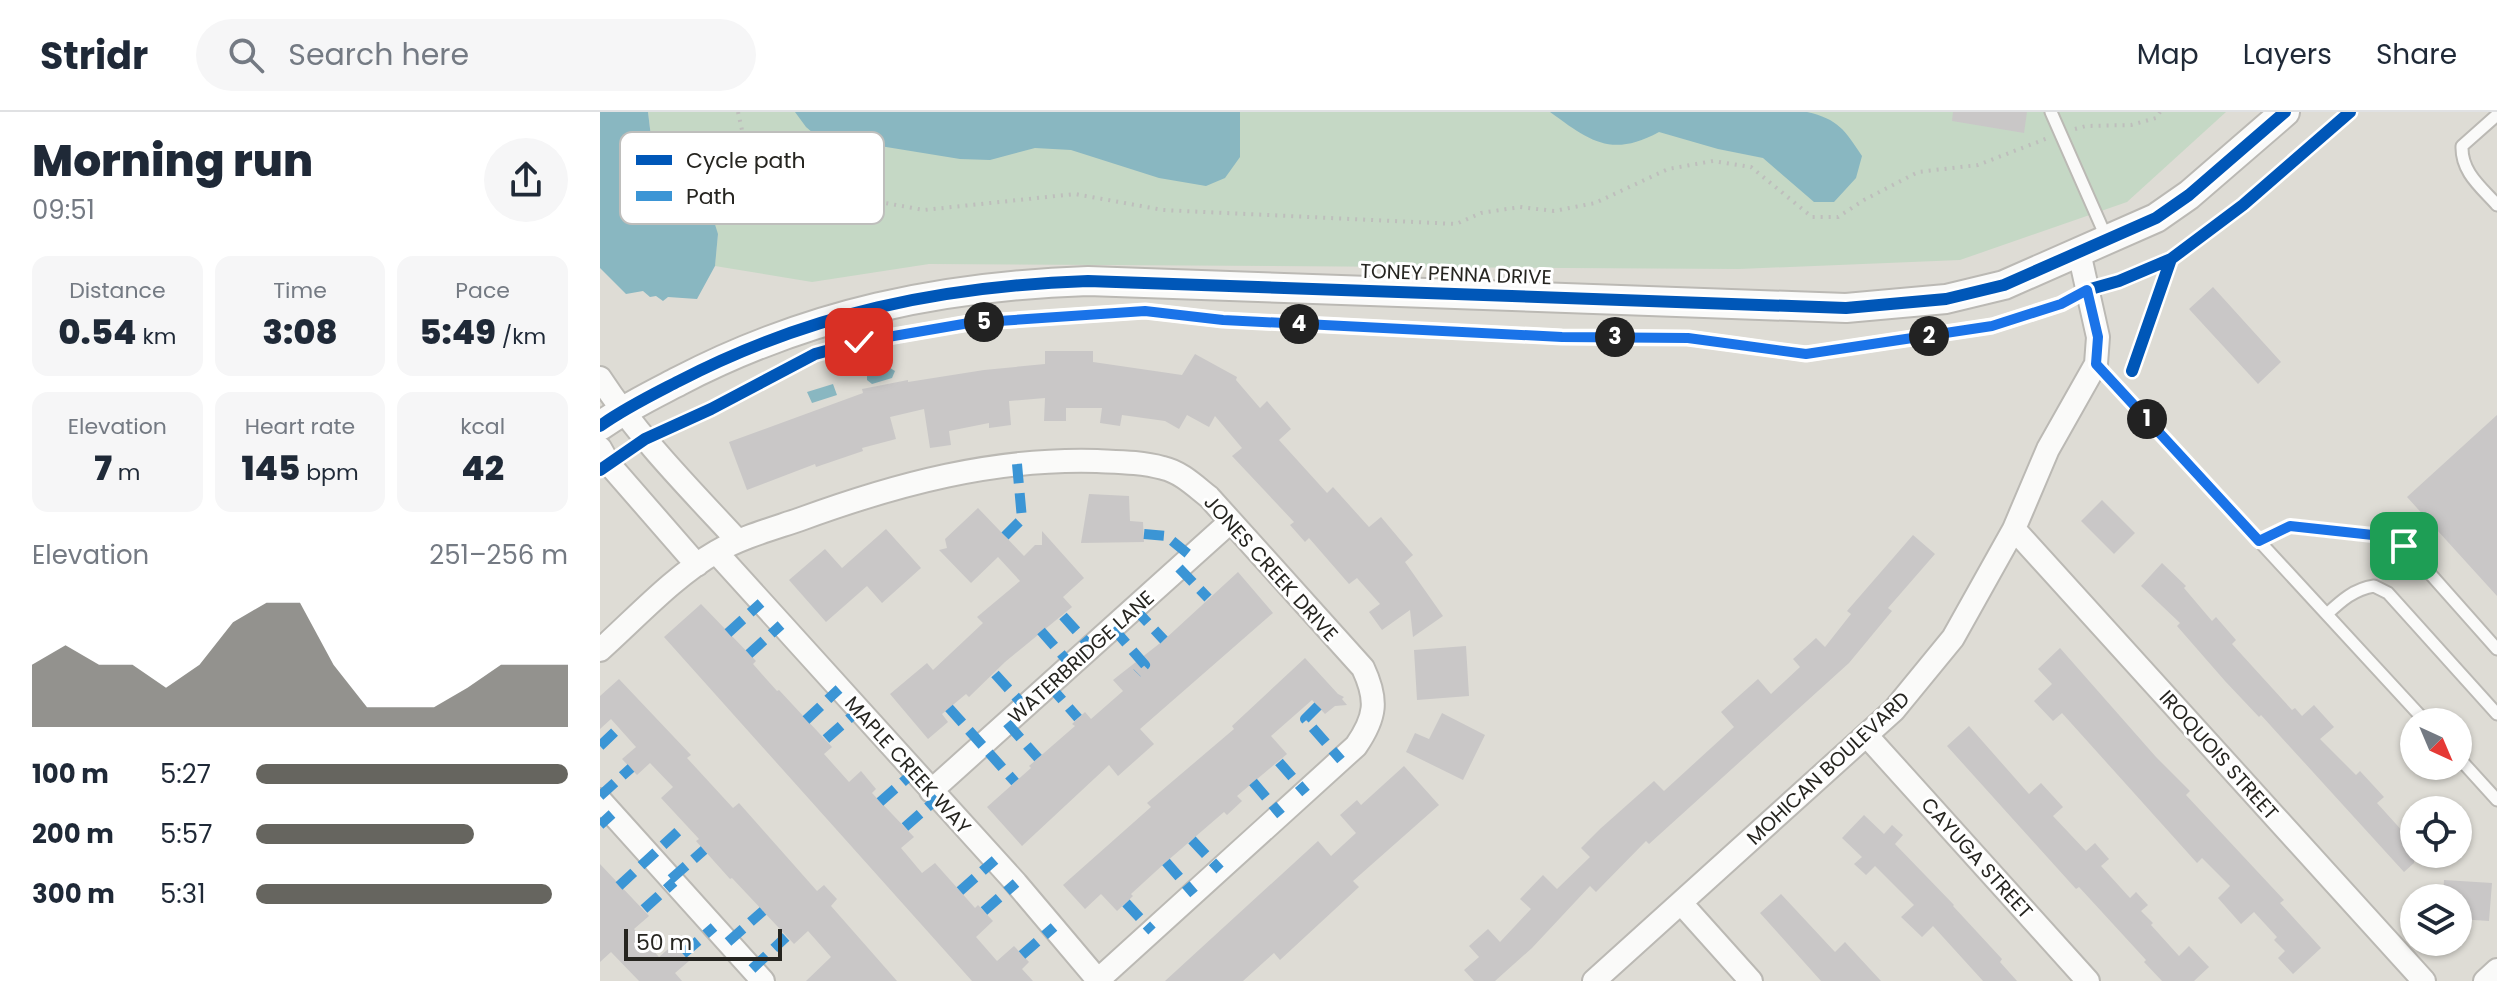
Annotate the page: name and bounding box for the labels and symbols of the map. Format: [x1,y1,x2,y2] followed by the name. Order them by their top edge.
[620,132,884,224] legend
[686,145,805,176] text: Cycle path
[686,181,736,212] text: Path
[1360,257,1552,291] street label: TONEY PENNA DRIVE
[964,302,1004,342] pin: 5
[1279,304,1319,344] pin: 4
[825,308,893,376] pin
[1909,316,1949,356] pin: 2
[1595,317,1635,357] pin: 3
[2127,399,2167,439] pin: 1
[1198,489,1344,647] street label: JONES CREEK DRIVE
[2370,512,2438,580] pin
[1002,584,1160,730] street label: WATERBRIDGE LANE
[2153,684,2285,826] street label: IROQUOIS STREET
[1740,685,1916,851] street label: MOHICAN BOULEVARD
[838,690,978,840] street label: MAPLE CREEK WAY
[2400,708,2472,780] north arrow
[1915,791,2039,925] street label: CAYUGA STREET
[624,925,782,961] scale bar

